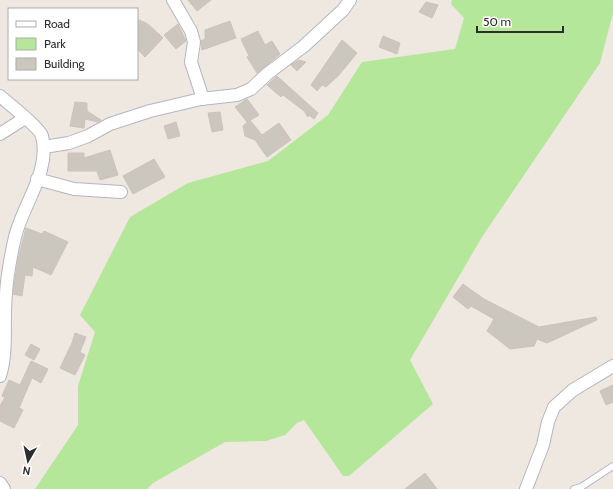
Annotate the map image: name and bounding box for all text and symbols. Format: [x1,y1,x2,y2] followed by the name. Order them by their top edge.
[8,8,138,80] legend
[477,8,563,34] scale bar
[483,14,511,29] text: 50 m
[44,16,70,31] text: Road
[44,36,66,51] text: Park
[44,56,86,71] text: Building
[8,441,48,481] north arrow
[21,463,31,478] text: N

